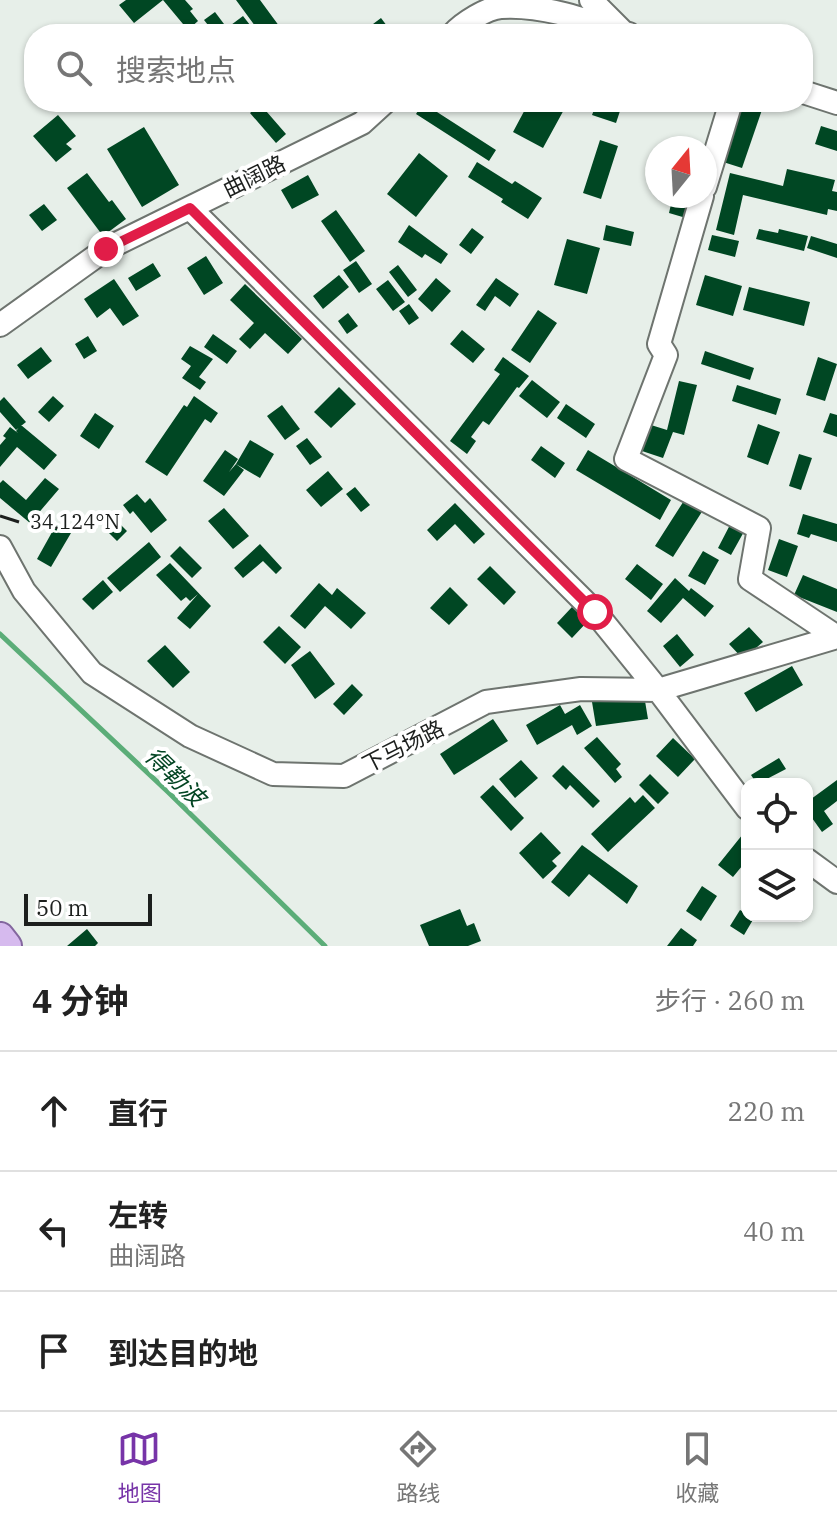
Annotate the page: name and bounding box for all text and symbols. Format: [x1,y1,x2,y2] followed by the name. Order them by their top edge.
[24,24,813,112] search box
[52,46,96,90] icon: search
[116,50,236,89] text: 搜索地点
[645,136,717,208] north arrow
[218,148,290,203] street label: 曲阔路
[88,231,124,267] route end
[30,508,120,535] text: 34.124°N
[577,594,613,630] route start
[357,713,449,778] street label: 下马场路
[139,740,216,816] water label: 得勒波
[741,778,813,922] map controls
[741,778,813,850] button: locate
[741,850,813,922] button: layers
[24,890,152,926] scale bar
[36,893,88,922] text: 50 m
[32,978,128,1022] text: 4 分钟
[655,983,805,1017] text: 步行 · 260 m
[32,1089,76,1133] icon: ahead
[108,1093,168,1132] text: 直行
[727,1094,805,1128] text: 220 m
[108,1195,168,1234] text: 左转
[32,1209,76,1253] icon: left
[743,1214,805,1248] text: 40 m
[108,1238,186,1272] text: 曲阔路
[32,1329,76,1373] icon: arrive
[108,1333,258,1372] text: 到达目的地
[117,1427,162,1507] tab: 地图
[396,1427,441,1507] tab: 路线
[675,1427,720,1507] tab: 收藏

